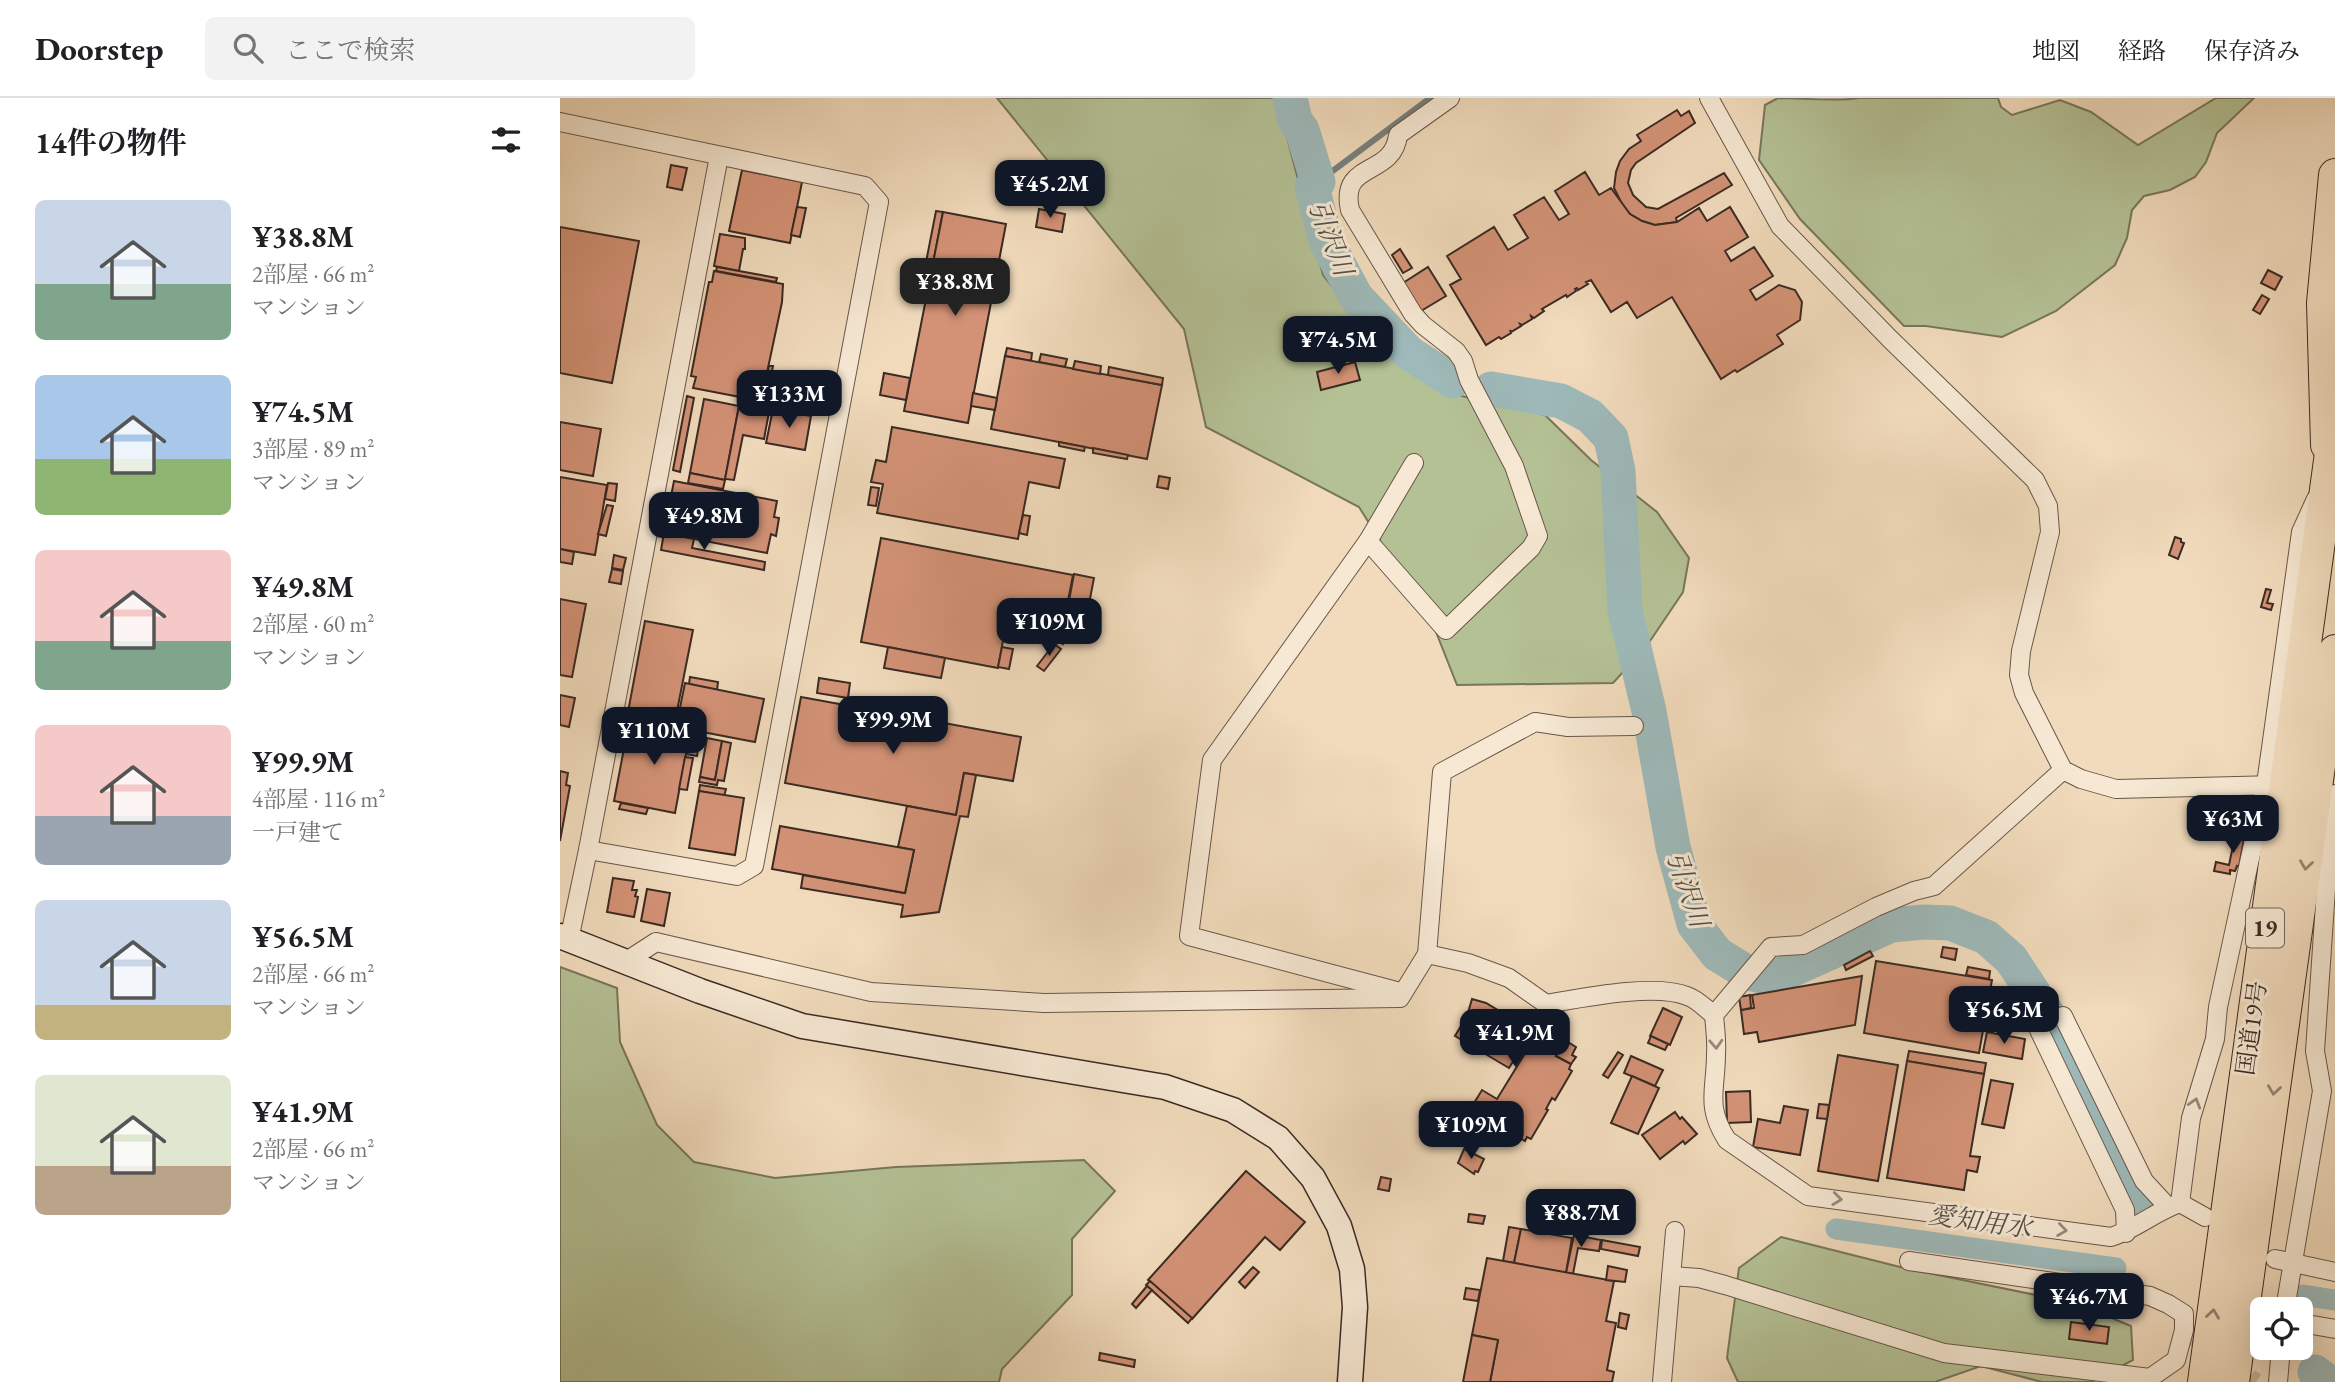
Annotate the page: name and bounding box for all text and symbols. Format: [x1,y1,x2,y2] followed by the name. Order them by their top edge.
[205,17,695,80] search box
[35,27,163,70] text: Doorstep
[229,29,267,67] icon: search
[285,33,415,67] text: ここで検索
[2032,35,2080,66] text: 地図
[2118,35,2166,66] text: 経路
[2204,35,2300,66] text: 保存済み
[487,121,525,159] icon: filters
[35,123,187,162] text: 14件の物件
[993,160,1107,220] pin: ¥45.2M
[1011,168,1089,198] text: ¥45.2M
[1301,195,1362,283] water label: 引沢川
[252,217,354,256] text: ¥38.8M
[91,228,175,312] icon: home
[898,258,1012,318] pin: ¥38.8M
[252,259,374,289] text: 2部屋 · 66 m²
[916,266,994,296] text: ¥38.8M
[252,292,366,322] text: マンション
[1281,316,1395,376] pin: ¥74.5M
[1299,324,1377,354] text: ¥74.5M
[740,370,838,430] pin: ¥133M
[753,378,825,408] text: ¥133M
[252,392,354,431] text: ¥74.5M
[91,403,175,487] icon: home
[252,434,374,464] text: 3部屋 · 89 m²
[252,467,366,497] text: マンション
[647,492,761,552] pin: ¥49.8M
[665,500,743,530] text: ¥49.8M
[252,567,354,606] text: ¥49.8M
[91,578,175,662] icon: home
[1000,598,1098,658] pin: ¥109M
[1013,606,1085,636] text: ¥109M
[252,609,374,639] text: 2部屋 · 60 m²
[252,642,366,672] text: マンション
[836,696,950,756] pin: ¥99.9M
[854,704,932,734] text: ¥99.9M
[605,708,703,767] pin: ¥110M
[618,715,690,745] text: ¥110M
[252,742,354,781] text: ¥99.9M
[91,753,175,837] icon: home
[252,784,385,814] text: 4部屋 · 116 m²
[2192,796,2274,855] pin: ¥63M
[2203,803,2263,833] text: ¥63M
[252,817,344,847] text: 一戸建て
[1659,847,1718,934] water label: 引沢川
[2299,859,2314,870] one-way arrow
[2246,908,2284,948] road number: 19
[252,917,354,956] text: ¥56.5M
[91,928,175,1012] icon: home
[252,959,374,989] text: 2部屋 · 66 m²
[2229,979,2273,1077] street label: 国道19号
[1947,986,2061,1046] pin: ¥56.5M
[252,992,366,1022] text: マンション
[1965,994,2043,1024] text: ¥56.5M
[1458,1010,1572,1069] pin: ¥41.9M
[1476,1017,1554,1047] text: ¥41.9M
[1708,1039,1723,1050] one-way arrow
[2266,1084,2281,1096] one-way arrow
[252,1092,354,1131] text: ¥41.9M
[2187,1098,2202,1110] one-way arrow
[1422,1102,1520,1161] pin: ¥109M
[91,1103,175,1187] icon: home
[1435,1109,1507,1139] text: ¥109M
[252,1134,374,1164] text: 2部屋 · 66 m²
[252,1167,366,1197] text: マンション
[1524,1190,1638,1249] pin: ¥88.7M
[1831,1192,1843,1207] one-way arrow
[1542,1197,1620,1227] text: ¥88.7M
[1926,1197,2037,1245] water label: 愛知用水
[2057,1223,2068,1238] one-way arrow
[2032,1274,2146,1333] pin: ¥46.7M
[2050,1281,2128,1311] text: ¥46.7M
[2250,1297,2313,1360] map controls
[2250,1297,2313,1360] button: locate
[2205,1308,2220,1320] one-way arrow

